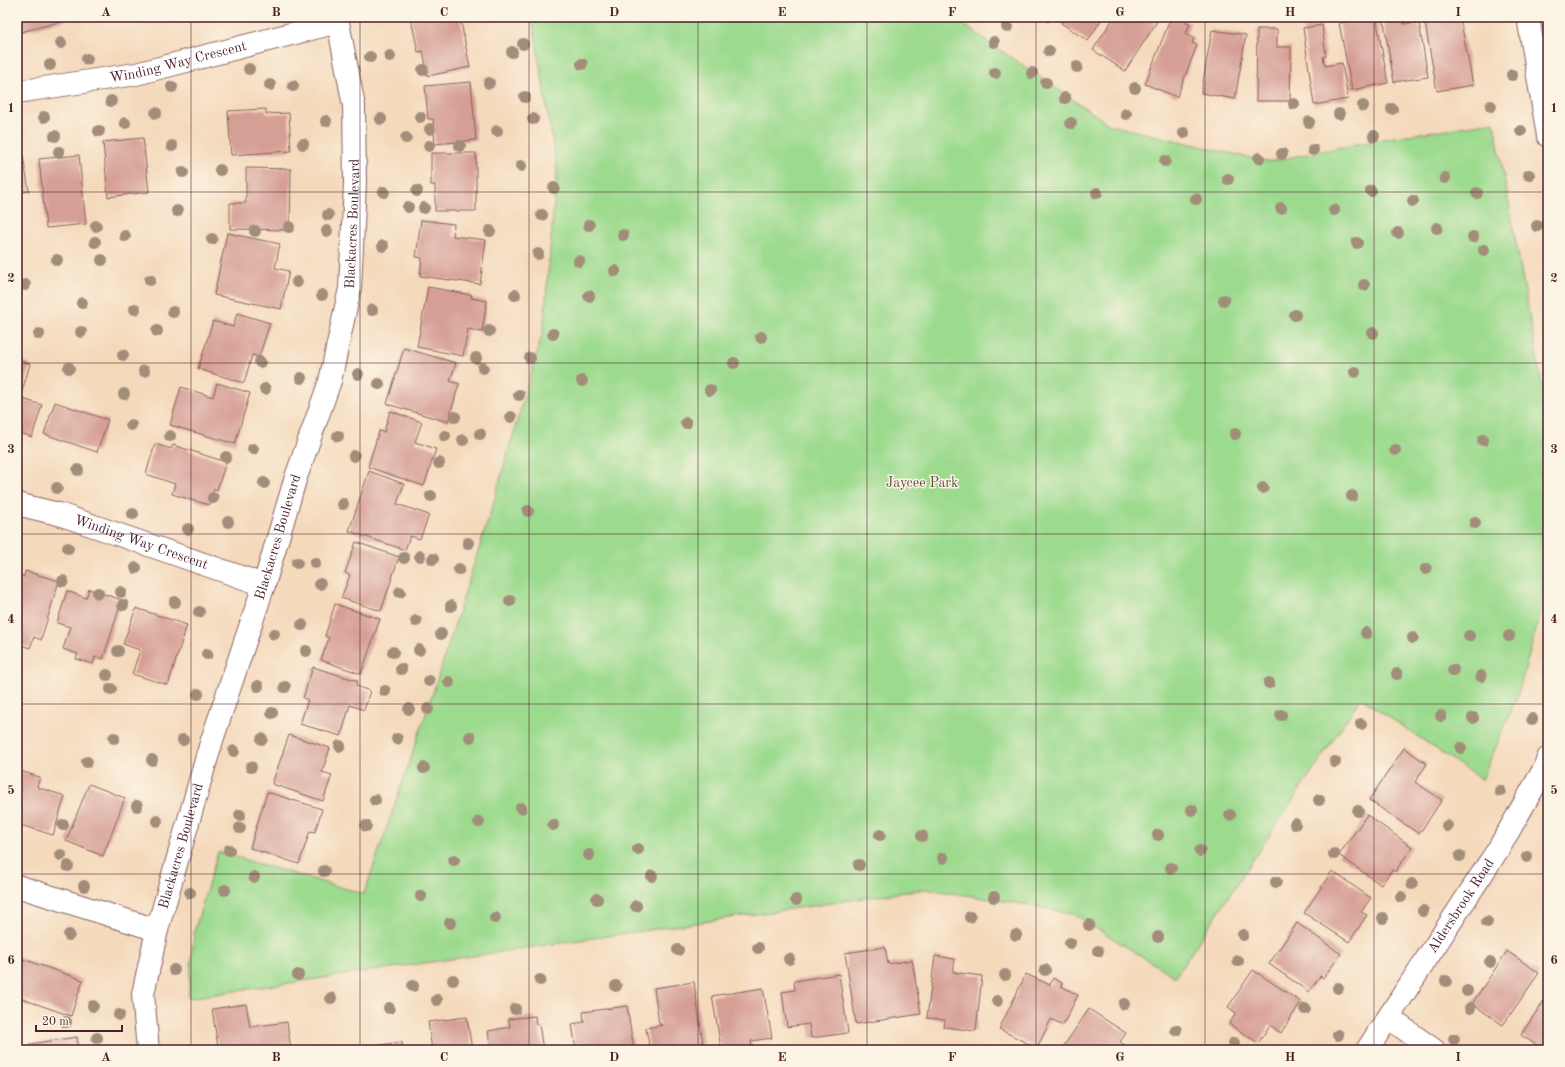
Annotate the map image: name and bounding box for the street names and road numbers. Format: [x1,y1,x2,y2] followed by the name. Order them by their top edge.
[109,39,248,85] street label: Winding Way Crescent
[343,159,362,289] street label: Blackacres Boulevard
[253,472,303,602] street label: Blackacres Boulevard
[72,513,210,572] street label: Winding Way Crescent
[156,782,206,911] street label: Blackacres Boulevard
[1425,856,1497,956] street label: Aldersbrook Road

